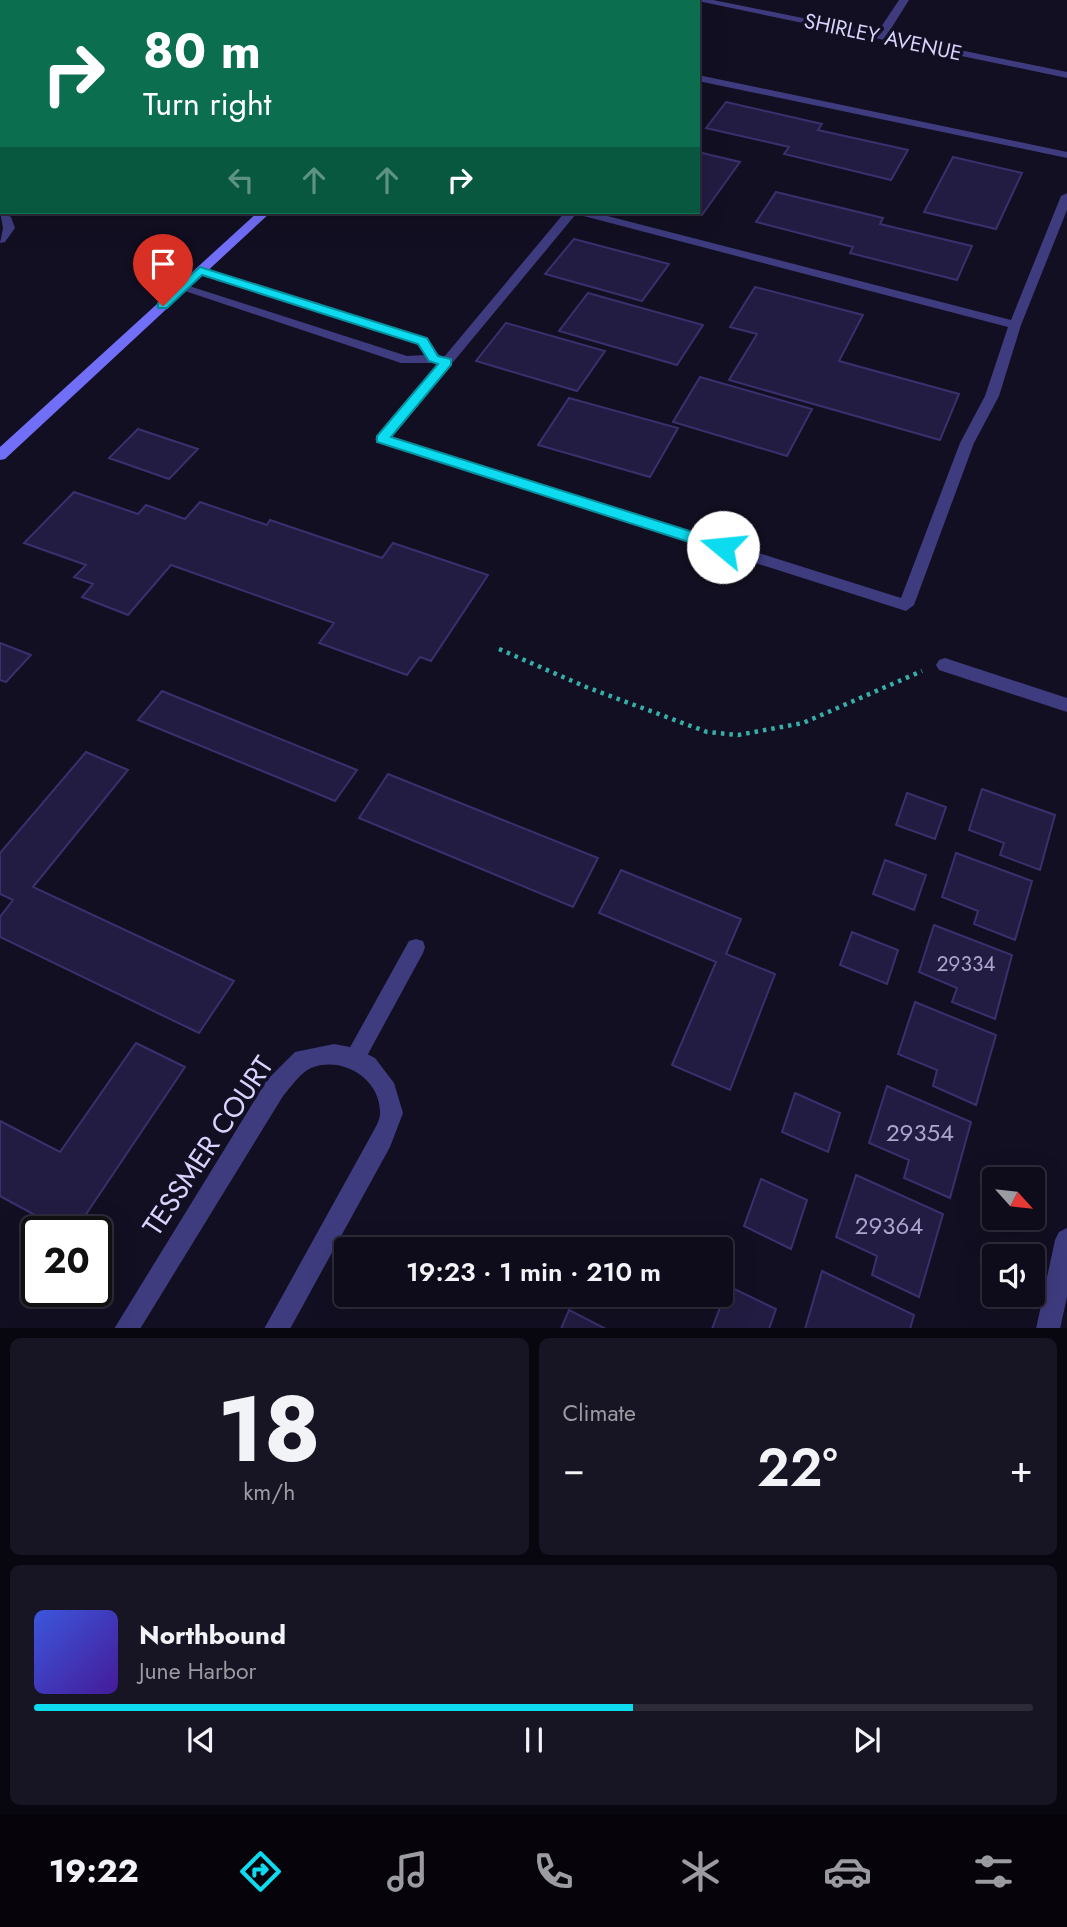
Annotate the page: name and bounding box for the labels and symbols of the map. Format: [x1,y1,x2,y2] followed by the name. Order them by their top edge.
[801,6,965,68] street label: SHIRLEY AVENUE
[133,234,193,306] pin
[686,510,760,584] position arrow
[936,949,996,979] house number: 29334
[133,1048,283,1244] street label: TESSMER COURT
[886,1115,954,1150] house number: 29354
[982,1167,1045,1230] north arrow
[855,1208,923,1243] house number: 29364
[21,1216,112,1307] speed limit sign: 20

